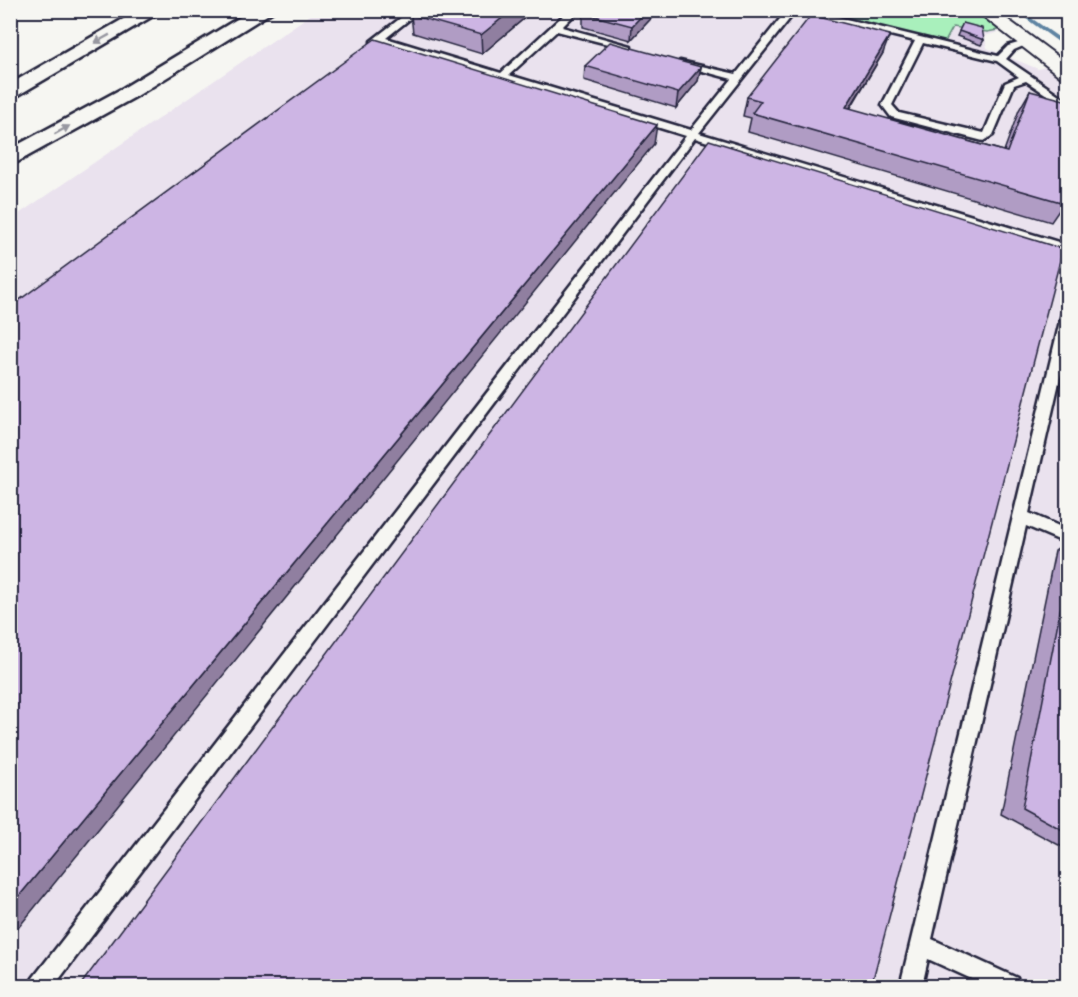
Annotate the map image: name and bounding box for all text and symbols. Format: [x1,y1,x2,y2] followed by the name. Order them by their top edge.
[93,34,110,44] one-way arrow
[53,125,70,135] one-way arrow

